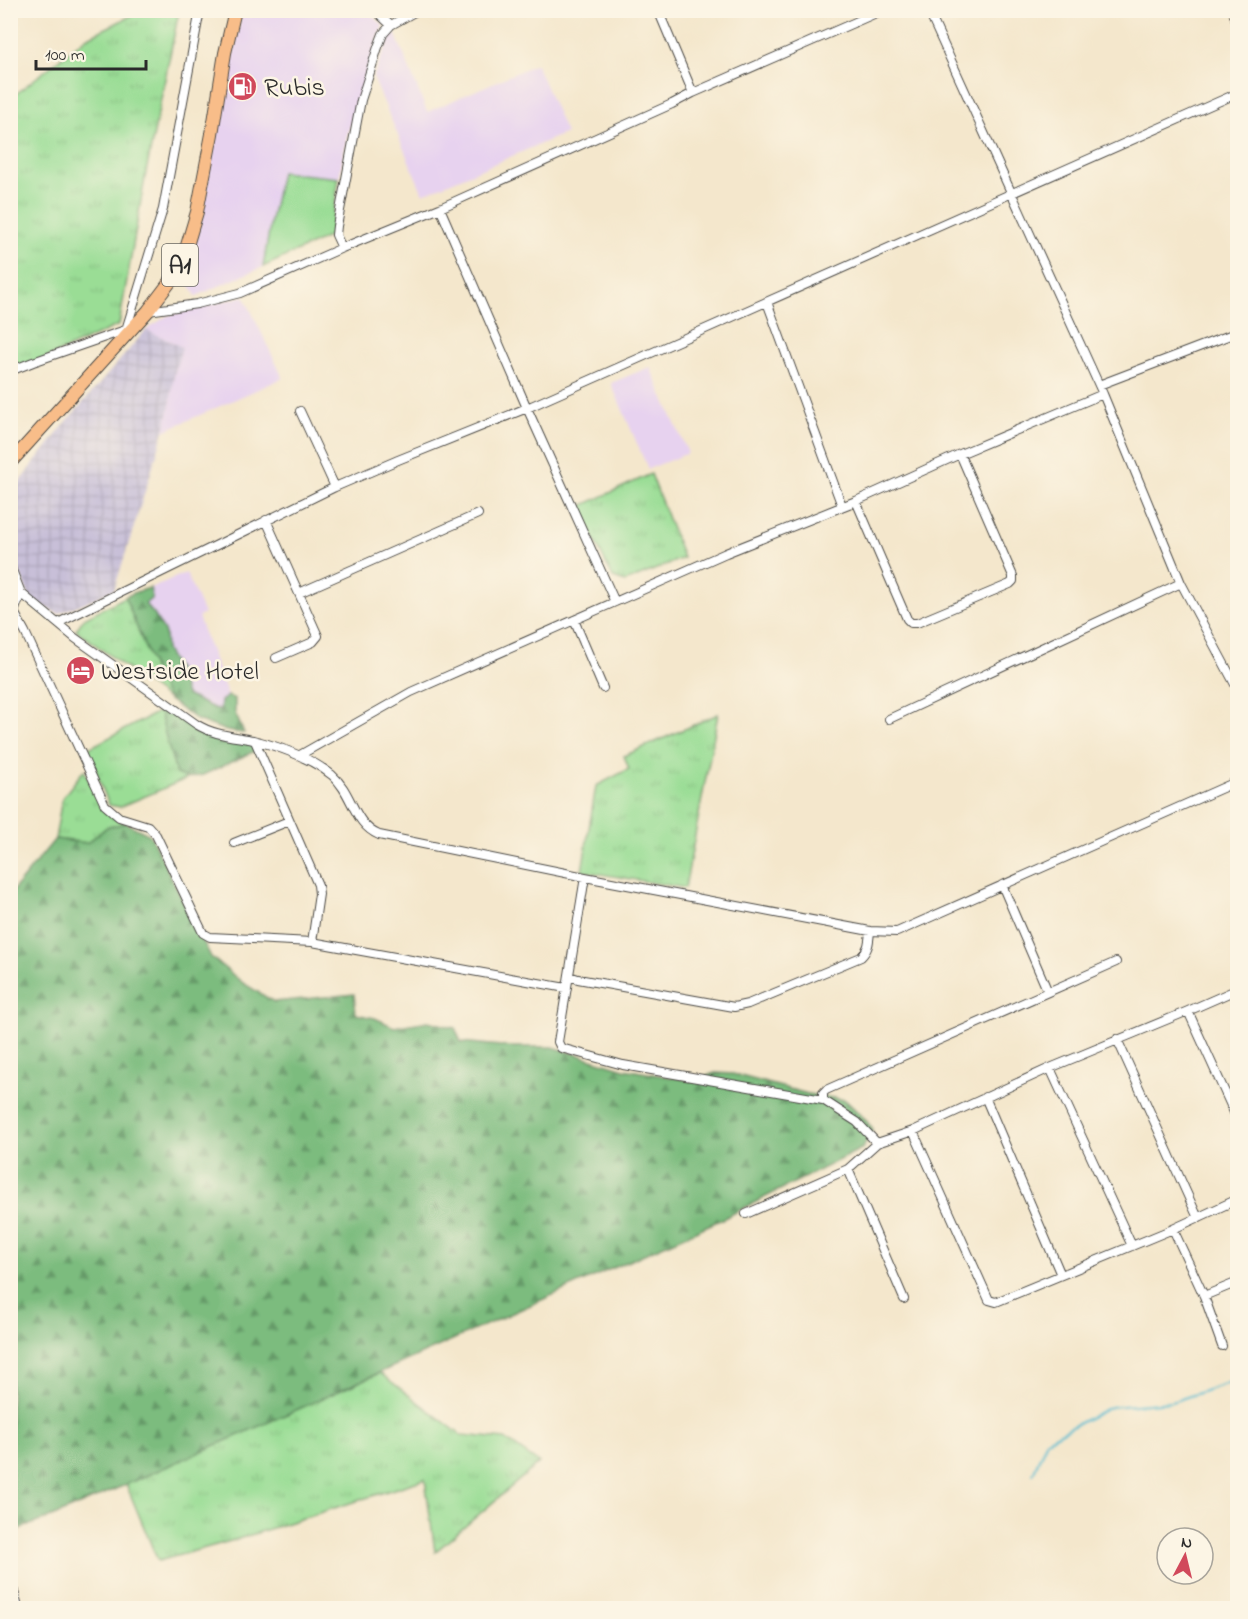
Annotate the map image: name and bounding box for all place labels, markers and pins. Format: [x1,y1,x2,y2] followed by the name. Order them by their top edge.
[227,70,259,102] fuel station icon: Rubis
[264,70,325,108] place label: Rubis
[64,654,96,686] hotel icon: Westside Hotel
[101,654,259,692] place label: Westside Hotel

